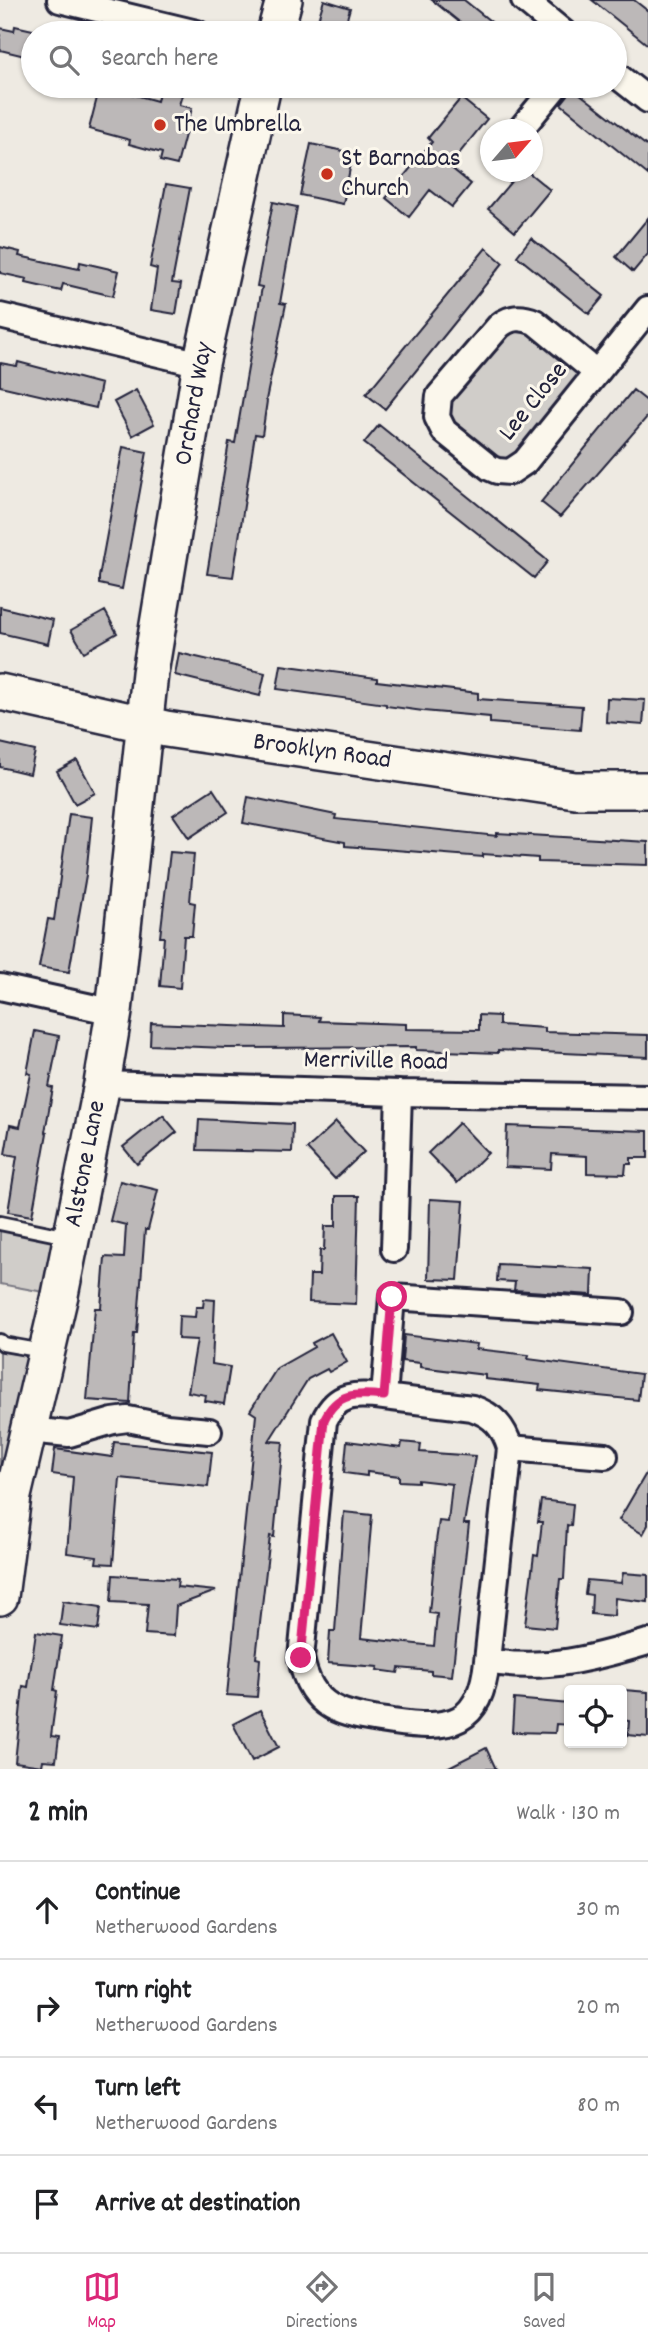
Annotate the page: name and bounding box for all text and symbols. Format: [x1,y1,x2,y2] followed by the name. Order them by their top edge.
[21,21,627,98] search box
[45,41,83,79] icon: search
[101,41,219,78] text: Search here
[174,107,302,144] place label: The Umbrella
[152,117,168,133] marker: The Umbrella
[480,119,543,182] north arrow
[341,141,461,208] place label: St Barnabas Church
[319,166,335,182] marker: St Barnabas Church
[166,339,224,469] street label: Orchard Way
[491,354,577,450] street label: Lee Close
[251,724,393,780] street label: Brooklyn Road
[303,1042,449,1082] street label: Merriville Road
[56,1098,116,1230] street label: Alstone Lane
[376,1281,407,1312] route start
[285,1642,316,1673] route end
[564,1685,627,1748] map controls
[564,1685,627,1748] button: locate
[28,1793,88,1836] text: 2 min
[516,1798,620,1831] text: Walk · 130 m
[95,1875,180,1912] text: Continue
[28,1891,66,1929] icon: ahead
[576,1894,620,1927] text: 30 m
[95,1912,278,1945] text: Netherwood Gardens
[95,1973,192,2010] text: Turn right
[28,1989,66,2027] icon: right
[576,1992,620,2025] text: 20 m
[95,2010,278,2043] text: Netherwood Gardens
[95,2071,181,2108] text: Turn left
[28,2087,66,2125] icon: left
[577,2090,620,2123] text: 80 m
[95,2108,278,2141] text: Netherwood Gardens
[28,2185,66,2223] icon: arrive
[95,2186,300,2223] text: Arrive at destination
[83,2268,121,2337] tab: Map
[286,2268,358,2337] tab: Directions
[523,2268,565,2337] tab: Saved

